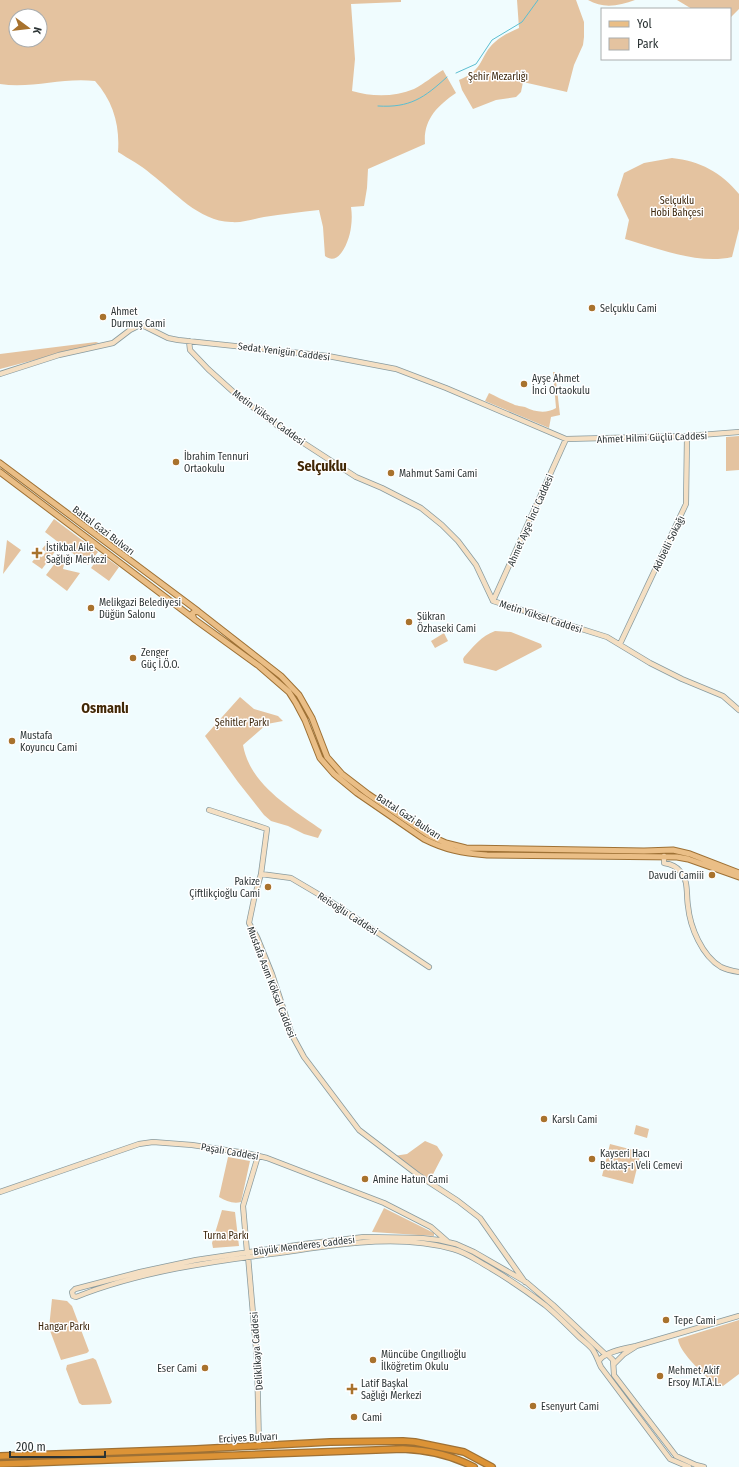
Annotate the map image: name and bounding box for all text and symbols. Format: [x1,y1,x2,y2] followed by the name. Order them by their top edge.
[8,8,48,48] north arrow
[601,8,731,60] legend
[637,17,652,31] text: Yol
[30,26,44,36] text: K
[637,37,659,51] text: Park
[468,71,528,83] park label: Şehir Mezarlığı
[651,195,703,219] park label: Selçuklu Hobi Bahçesi
[587,303,597,313] marker: Selçuklu Cami
[600,303,657,315] place label: Selçuklu Cami
[111,306,165,330] place label: Ahmet Durmuş Cami
[98,312,108,322] marker: Ahmet Durmuş Cami
[237,340,331,364] street label: Sedat Yenigün Caddesi
[532,373,590,397] place label: Ayşe Ahmet İnci Ortaokulu
[519,379,529,389] marker: Ayşe Ahmet İnci Ortaokulu
[230,388,307,448] street label: Metin Yüksel Caddesi
[597,430,707,446] street label: Ahmet Hilmi Güçlü Caddesi
[184,449,249,475] place label: İbrahim Tennuri Ortaokulu
[171,457,181,467] marker: İbrahim Tennuri Ortaokulu
[297,458,347,476] district label: Selçuklu
[386,468,396,478] marker: Mahmut Sami Cami
[399,468,477,480] place label: Mahmut Sami Cami
[503,472,557,568] street label: Ahmet Ayşe İnci Caddesi
[70,504,137,558] street label: Battal Gazi Bulvarı
[650,514,688,573] street label: Adıbelli Sokağı
[46,540,107,566] place label: İstikbal Aile Sağlığı Merkezi
[31,547,43,559] marker: İstikbal Aile Sağlığı Merkezi
[99,597,181,621] place label: Melikgazi Belediyesi Düğün Salonu
[498,598,584,636] street label: Metin Yüksel Caddesi
[86,603,96,613] marker: Melikgazi Belediyesi Düğün Salonu
[417,611,476,635] place label: Şükran Özhaseki Cami
[404,617,414,627] marker: Şükran Özhaseki Cami
[141,647,179,671] place label: Zenger Güç İ.Ö.O.
[128,653,138,663] marker: Zenger Güç İ.Ö.O.
[81,700,129,717] district label: Osmanlı
[215,717,269,729] park label: Şehitler Parkı
[20,730,77,754] place label: Mustafa Koyuncu Cami
[7,736,17,746] marker: Mustafa Koyuncu Cami
[374,792,443,842] street label: Battal Gazi Bulvarı
[649,870,704,882] place label: Davudi Camiii
[707,870,717,880] marker: Davudi Camiii
[189,876,260,900] place label: Pakize Çiftlikçioğlu Cami
[263,882,273,892] marker: Pakize Çiftlikçioğlu Cami
[315,890,380,938] street label: Reisoğlu Caddesi
[244,925,298,1040] street label: Mustafa Asım Köksal Caddesi
[539,1114,549,1124] marker: Karslı Cami
[552,1114,597,1126] place label: Karslı Cami
[200,1141,260,1163] street label: Paşalı Caddesi
[600,1148,683,1172] place label: Kayseri Hacı Bektaş-ı Veli Cemevi
[587,1154,597,1164] marker: Kayseri Hacı Bektaş-ı Veli Cemevi
[360,1174,370,1184] marker: Amine Hatun Cami
[373,1174,448,1186] place label: Amine Hatun Cami
[203,1230,249,1242] park label: Turna Parkı
[253,1234,356,1258] street label: Büyük Menderes Caddesi
[248,1311,266,1391] street label: Deliklikaya Caddesi
[661,1315,671,1325] marker: Tepe Cami
[674,1315,716,1327] place label: Tepe Cami
[38,1321,90,1333] park label: Hangar Parkı
[381,1349,466,1373] place label: Müncübe Cıngıllıoğlu İlköğretim Okulu
[368,1355,378,1365] marker: Müncübe Cıngıllıoğlu İlköğretim Okulu
[157,1363,197,1375] place label: Eser Cami
[200,1363,210,1373] marker: Eser Cami
[668,1365,721,1389] place label: Mehmet Akif Ersoy M.T.A.L.
[655,1371,665,1381] marker: Mehmet Akif Ersoy M.T.A.L.
[361,1378,422,1402] place label: Latif Başkal Sağlığı Merkezi
[346,1383,358,1395] marker: Latif Başkal Sağlığı Merkezi
[528,1401,538,1411] marker: Esenyurt Cami
[541,1401,599,1413] place label: Esenyurt Cami
[349,1412,359,1422] marker: Cami
[362,1412,382,1424] place label: Cami
[218,1430,278,1446] street label: Erciyes Bulvarı
[10,1433,105,1459] scale bar
[16,1440,46,1454] text: 200 m

